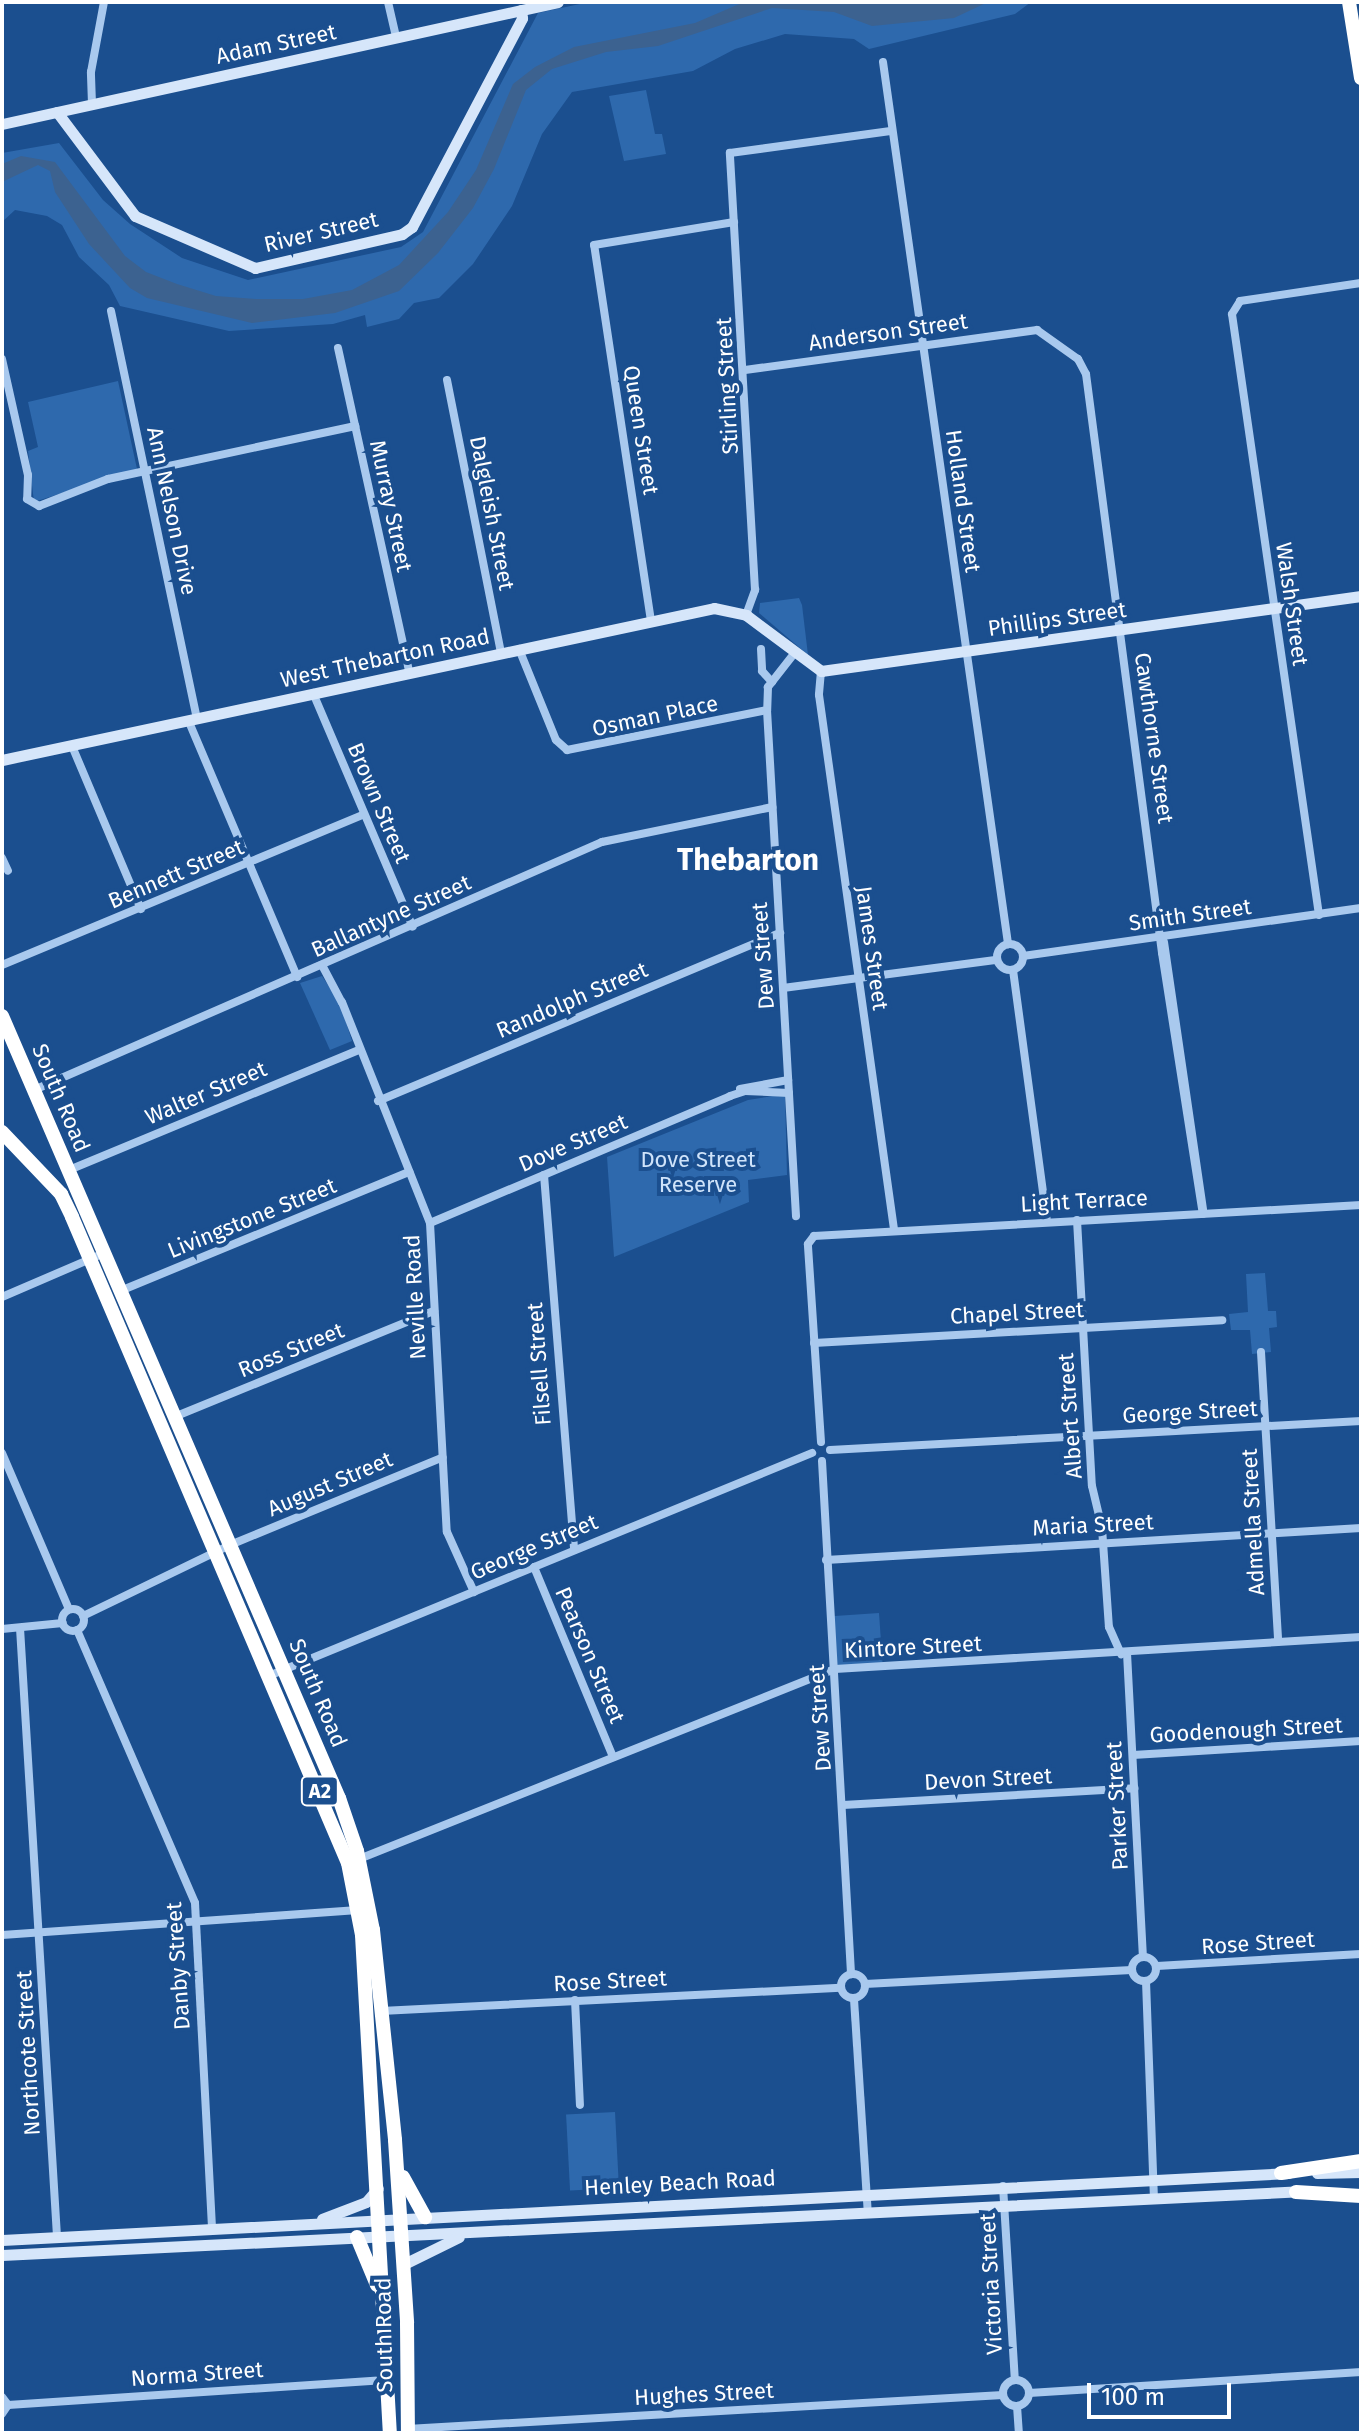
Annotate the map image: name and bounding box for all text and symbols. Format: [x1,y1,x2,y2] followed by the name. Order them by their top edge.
[214,18,338,70] street label: Adam Street
[261,206,381,258] street label: River Street
[807,308,969,356] street label: Anderson Street
[710,317,744,455] street label: Stirling Street
[618,364,664,496] street label: Queen Street
[141,425,203,597] street label: Ann Nelson Drive
[940,428,986,574] street label: Holland Street
[464,434,520,592] street label: Dalgleish Street
[364,438,418,574] street label: Murray Street
[1270,541,1314,667] street label: Walsh Street
[986,596,1128,642] street label: Phillips Street
[278,623,492,693] street label: West Thebarton Road
[1129,651,1179,825] street label: Cawthorne Street
[590,690,720,742] street label: Osman Place
[342,739,416,867] street label: Brown Street
[104,834,248,914] street label: Bennett Street
[677,842,819,878] district label: Thebarton
[307,869,475,963] street label: Ballantyne Street
[850,884,894,1012] street label: James Street
[1127,893,1253,937] street label: Smith Street
[746,901,780,1011] street label: Dew Street
[492,956,652,1044] street label: Randolph Street
[26,1040,96,1156] street label: South Road
[141,1056,271,1130] street label: Walter Street
[515,1108,631,1178] street label: Dove Street
[640,1146,756,1198] park label: Dove Street Reserve
[164,1172,340,1264] street label: Livingstone Street
[1020,1184,1148,1218] street label: Light Terrace
[399,1234,431,1360] street label: Neville Road
[949,1296,1085,1330] street label: Chapel Street
[522,1302,556,1426] street label: Filsell Street
[234,1317,348,1383] street label: Ross Street
[1052,1352,1088,1480] street label: Albert Street
[1122,1395,1258,1429] street label: George Street
[264,1446,396,1522] street label: August Street
[1236,1448,1270,1596] street label: Admella Street
[466,1508,602,1586] street label: George Street
[1032,1509,1154,1541] street label: Maria Street
[549,1583,631,1727] street label: Pearson Street
[843,1630,983,1664] street label: Kintore Street
[283,1635,353,1751] street label: South Road
[803,1663,837,1773] street label: Dew Street
[1149,1712,1343,1748] street label: Goodenough Street
[1100,1741,1134,1871] street label: Parker Street
[923,1762,1053,1796] street label: Devon Street
[300,1775,340,1807] road number: A2
[160,1901,196,2031] street label: Danby Street
[1200,1926,1316,1960] street label: Rose Street
[553,1965,667,1997] street label: Rose Street
[10,1970,46,2136] street label: Northcote Street
[584,2165,776,2201] street label: Henley Beach Road
[974,2213,1008,2355] street label: Victoria Street
[370,2277,398,2393] street label: South Road
[130,2356,264,2392] street label: Norma Street
[1091,2367,1235,2417] scale bar
[633,2377,775,2411] street label: Hughes Street
[1101,2383,1165,2411] text: 100 m

